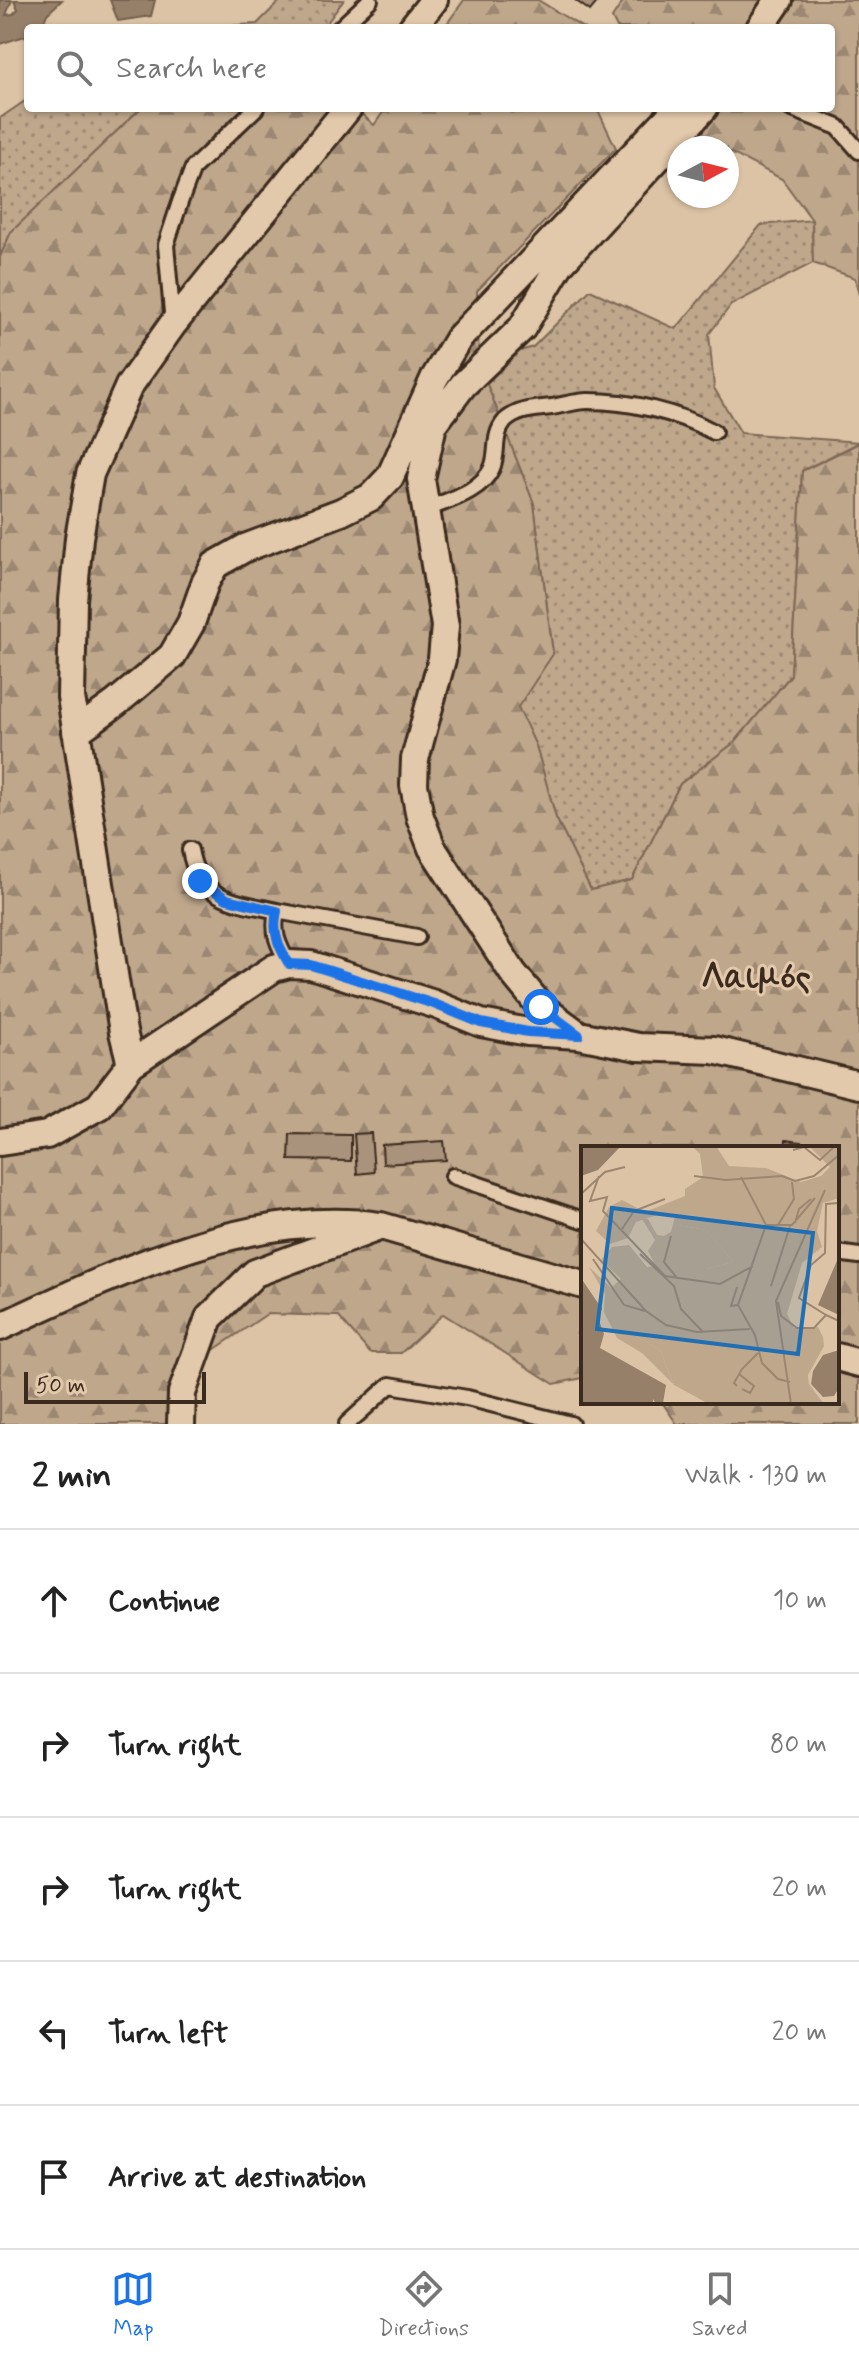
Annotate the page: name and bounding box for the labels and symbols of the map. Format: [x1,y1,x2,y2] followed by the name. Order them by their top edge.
[667,136,739,208] north arrow
[182,863,218,899] route end
[701,956,811,1001] district label: Λαιμός
[523,989,559,1025] route start
[581,1146,839,1404] inset map
[24,1368,206,1404] scale bar

